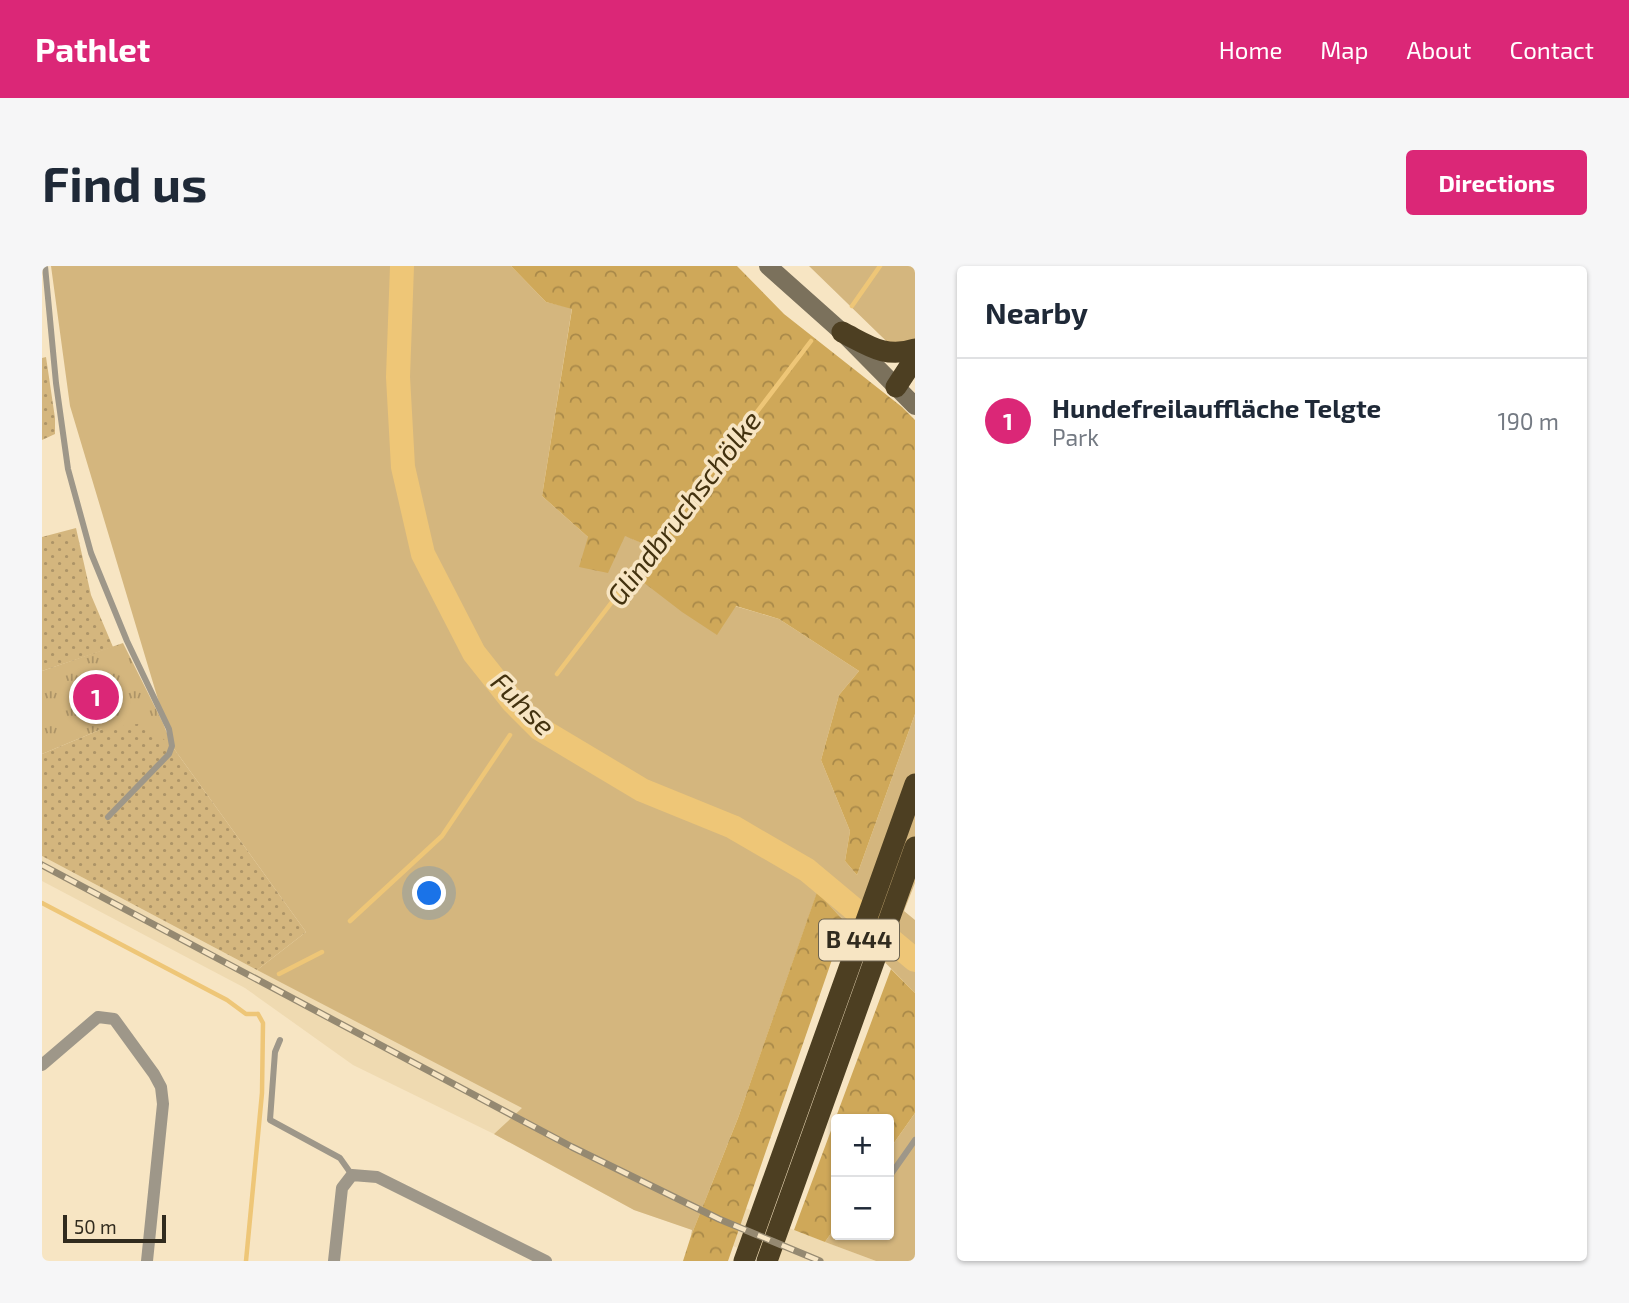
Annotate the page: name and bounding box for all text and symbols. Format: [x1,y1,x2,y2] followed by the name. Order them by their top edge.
[35,29,150,69] text: Pathlet
[1219,35,1282,64] text: Home
[1320,35,1368,64] text: Map
[1406,35,1472,64] text: About
[1510,35,1594,64] text: Contact
[1406,150,1587,215] button: Directions
[42,153,207,212] text: Find us
[985,294,1088,330] text: Nearby
[1052,392,1381,423] text: Hundefreilauffläche Telgte
[599,403,767,611] water label: Glindbruchschölke
[1003,407,1013,435] text: 1
[1498,407,1559,435] text: 190 m
[1052,423,1099,451] text: Park
[485,664,563,742] water label: Fuhse
[73,671,119,723] pin: 1
[412,876,446,910] your location
[819,920,899,960] road number: B 444
[831,1114,894,1240] map controls
[831,1114,894,1177] button: +
[831,1177,894,1240] button: −
[63,1212,166,1244] scale bar
[74,1215,117,1238] text: 50 m

